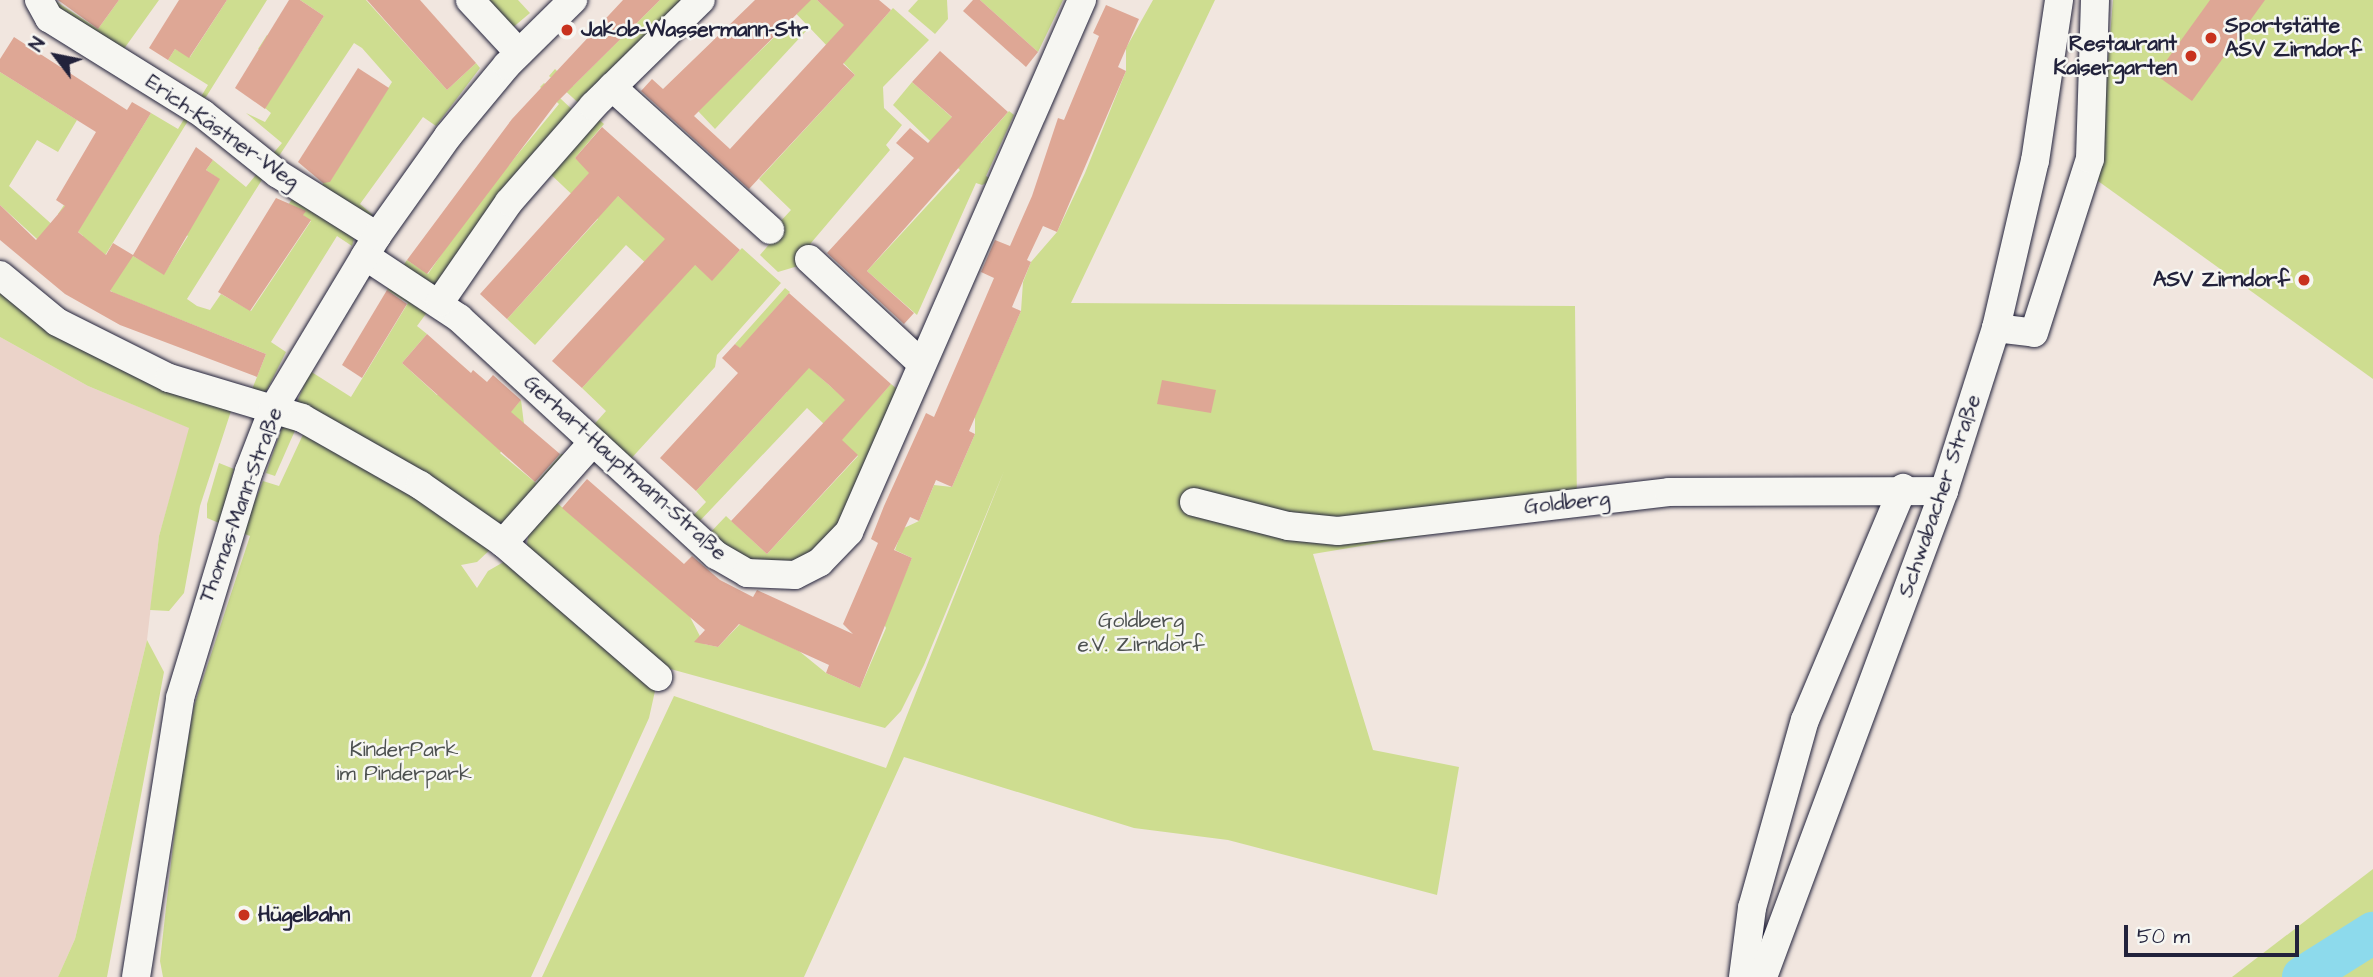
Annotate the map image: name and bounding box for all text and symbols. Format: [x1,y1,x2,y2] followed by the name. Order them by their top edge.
[2225,13,2362,63] place label: Sportstätte ASV Zirndorf
[581,17,808,43] place label: Jakob-Wassermann-Str
[21,21,91,91] north arrow
[559,22,575,38] marker: Jakob-Wassermann-Str
[2203,30,2219,46] marker: Sportstätte ASV Zirndorf
[2053,31,2177,81] place label: Restaurant Kaisergarten
[23,32,52,57] text: N
[2183,48,2199,64] marker: Restaurant Kaisergarten
[140,70,304,194] street label: Erich-Kästner-Weg
[2153,267,2290,293] place label: ASV Zirndorf
[2296,272,2312,288] marker: ASV Zirndorf
[518,370,732,566] street label: Gerhart-Hauptmann-Straße
[1893,391,1987,601] street label: Schwabacher Straße
[194,404,288,606] street label: Thomas-Mann-Straße
[1523,486,1611,520] street label: Goldberg
[1077,608,1205,658] park label: Goldberg e.V. Zirndorf
[336,737,472,787] park label: KinderPark im Pinderpark
[258,902,350,928] place label: Hügelbahn
[236,907,252,923] marker: Hügelbahn
[2128,911,2303,955] scale bar
[2137,922,2190,951] text: 50 m

